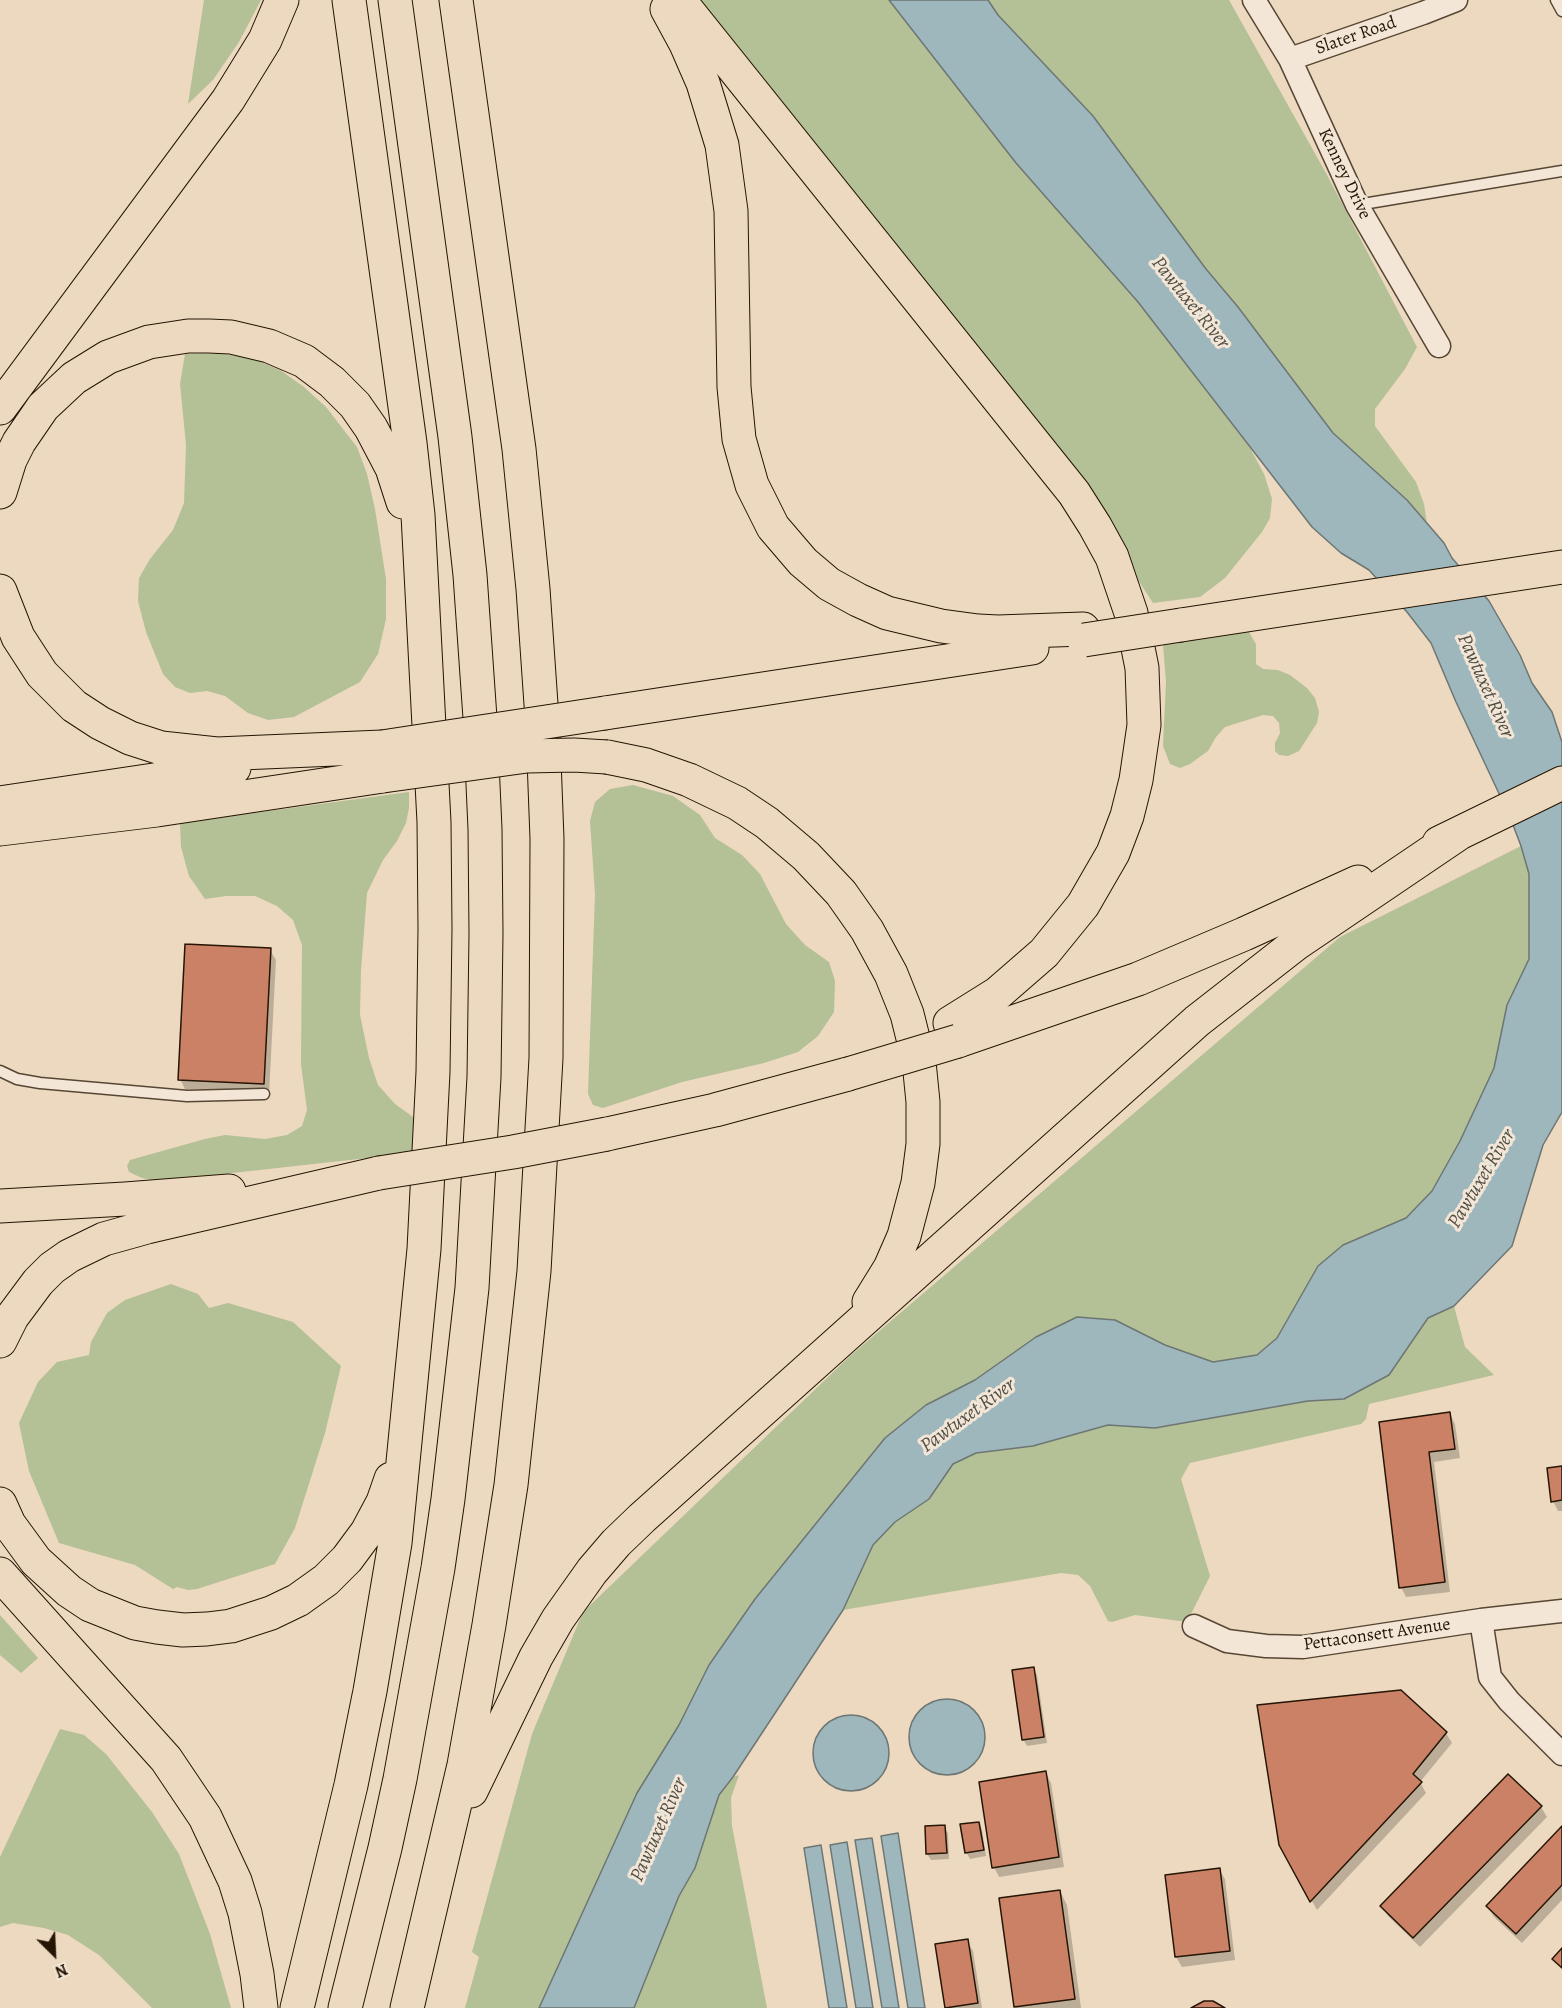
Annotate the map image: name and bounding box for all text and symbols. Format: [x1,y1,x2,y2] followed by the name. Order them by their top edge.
[1313,12,1399,60] street label: Slater Road
[1313,125,1375,223] street label: Kenney Drive
[1146,252,1234,354] water label: Pawtuxet River
[1451,630,1519,742] water label: Pawtuxet River
[1443,1125,1521,1233] water label: Pawtuxet River
[916,1374,1020,1458] water label: Pawtuxet River
[1302,1614,1452,1656] street label: Pettaconsett Avenue
[625,1774,693,1886] water label: Pawtuxet River
[24,1924,84,1984] north arrow
[52,1958,71,1983] text: N

